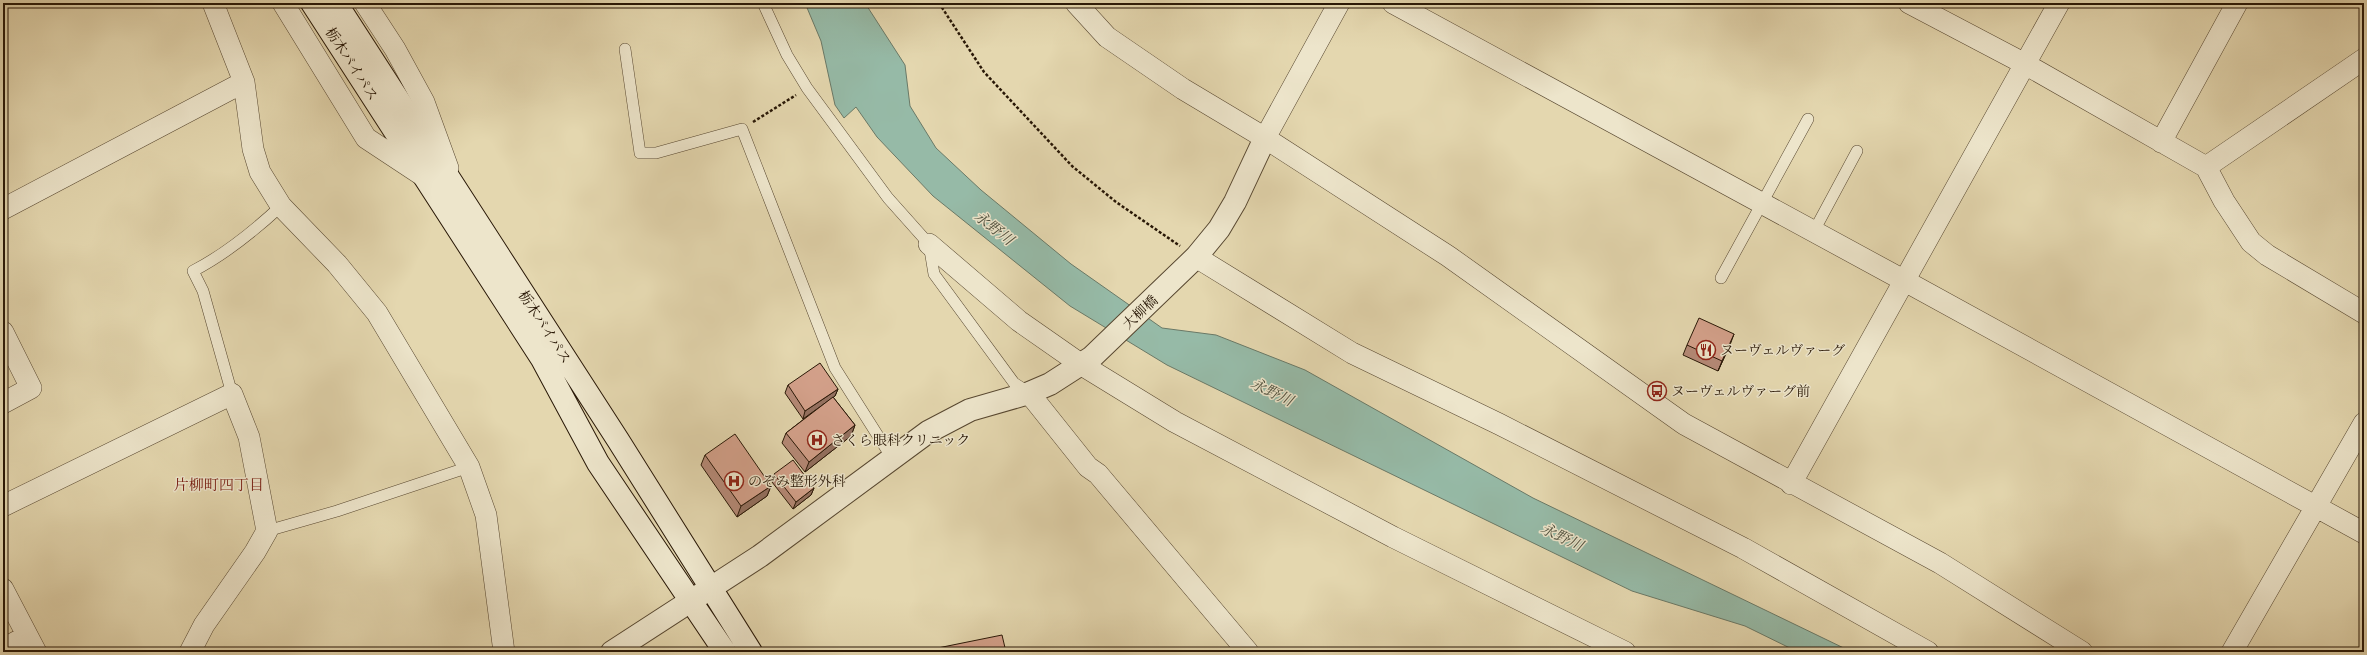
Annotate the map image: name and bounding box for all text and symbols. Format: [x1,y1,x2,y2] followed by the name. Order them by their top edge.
[319,25,382,106] street label: 栃木バイパス
[969,207,1019,253] water label: 永野川
[512,288,575,369] street label: 栃木バイパス
[1119,292,1164,335] street label: 大柳橋
[1695,339,1717,361] restaurant icon: ヌーヴェルヴァーグ
[1720,342,1845,362] place label: ヌーヴェルヴァーグ
[1247,374,1298,414] water label: 永野川
[1646,380,1668,402] bus stop icon: ヌーヴェルヴァーグ前
[1671,383,1810,403] place label: ヌーヴェルヴァーグ前
[806,429,828,451] hospital icon: さくら眼科クリニック
[831,432,970,452] place label: さくら眼科クリニック
[723,470,745,492] hospital icon: のぞみ整形外科
[748,473,846,493] place label: のぞみ整形外科
[174,476,264,497] district label: 片柳町四丁目
[1537,519,1588,559] water label: 永野川

